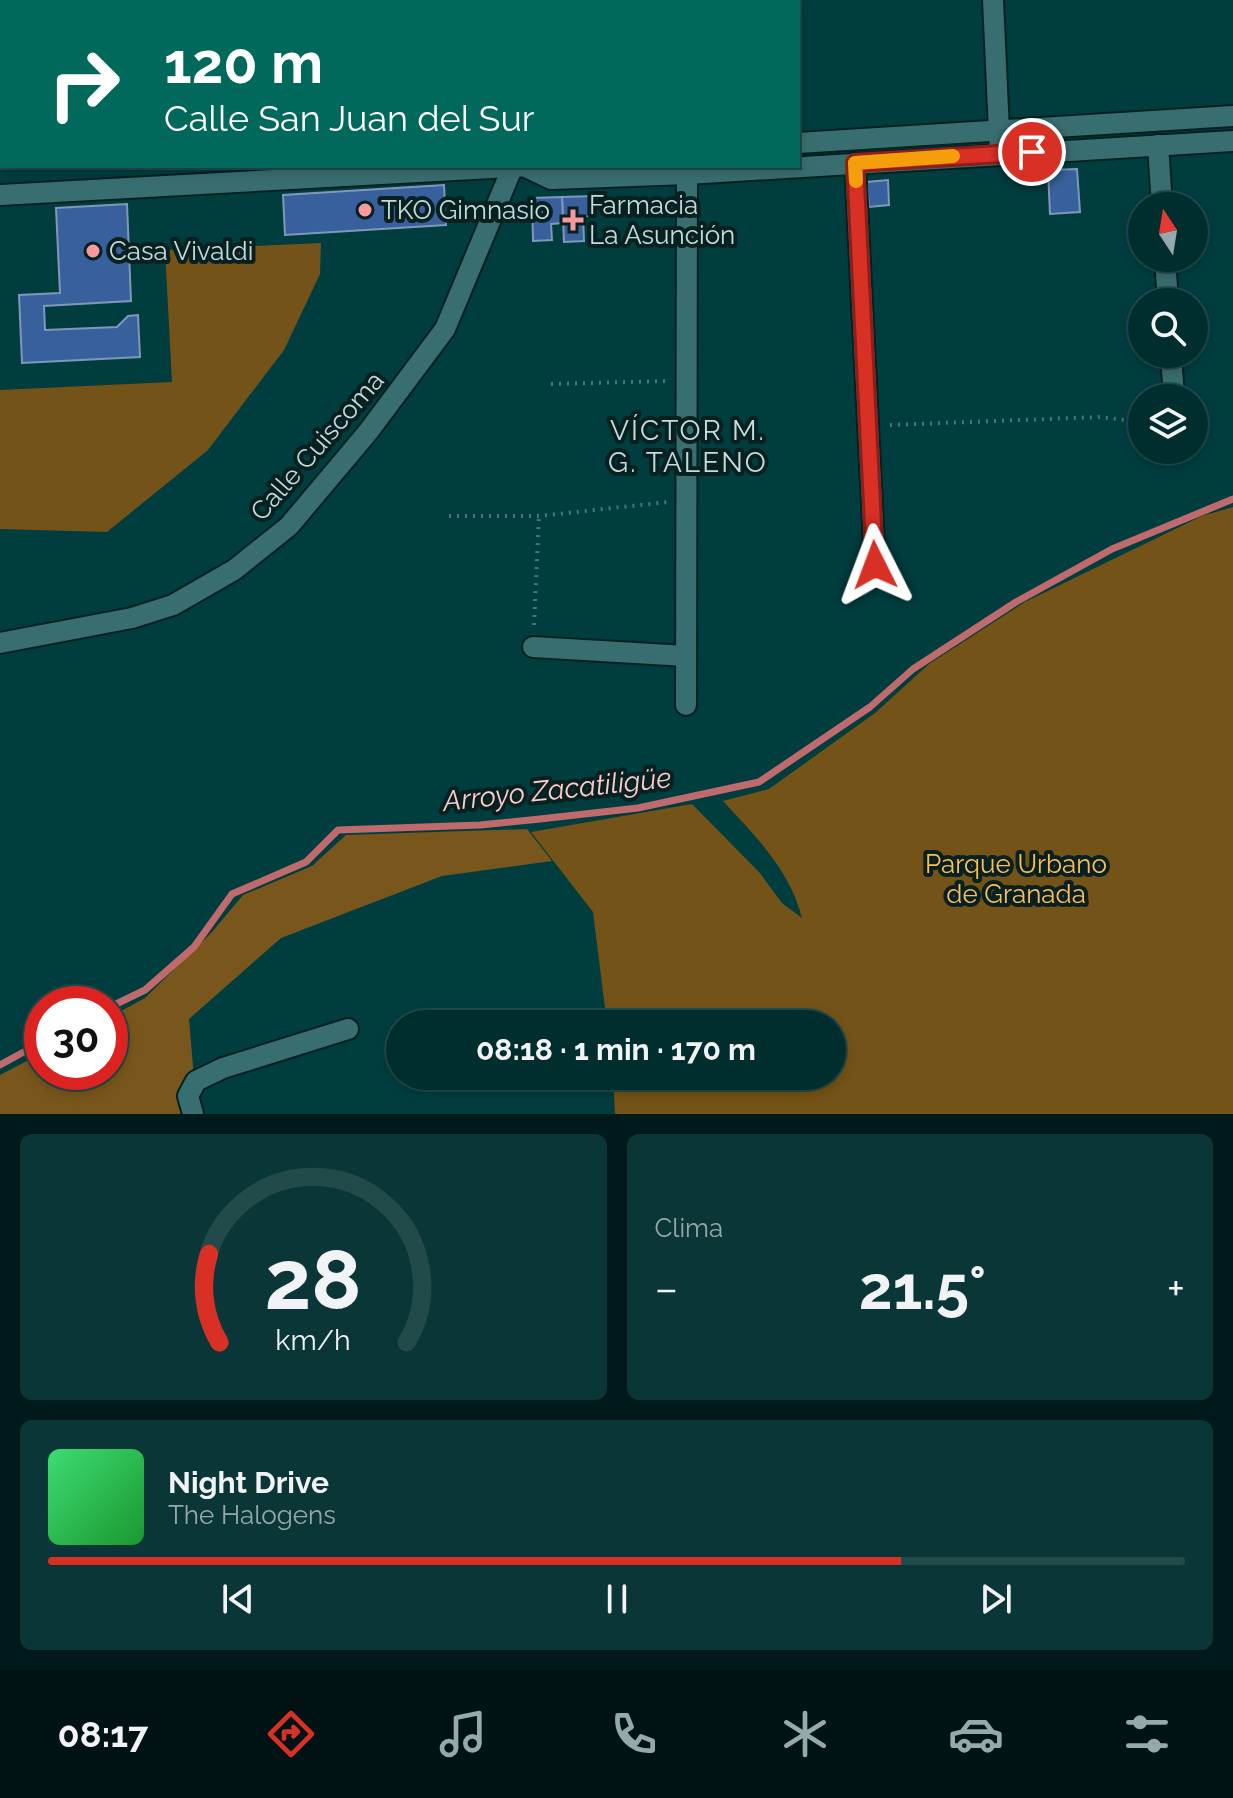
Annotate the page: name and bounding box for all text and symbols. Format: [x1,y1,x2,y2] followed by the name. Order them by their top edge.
[164,30,323,96] text: 120 m
[32,32,136,136] icon: right
[164,97,534,139] text: Calle San Juan del Sur
[998,118,1066,186] pin
[1010,130,1054,174] icon: arrive
[589,190,735,250] place label: Farmacia La Asunción
[1128,192,1208,272] north arrow
[1128,192,1208,464] map controls
[381,195,550,225] place label: TKO Gimnasio
[356,201,374,219] marker: TKO Gimnasio
[564,211,582,229] marker: Farmacia La Asunción
[109,236,253,266] place label: Casa Vivaldi
[84,242,102,260] marker: Casa Vivaldi
[1128,288,1208,368] button: search
[244,366,390,526] street label: Calle Cuiscoma
[1128,384,1208,464] button: layers
[608,414,768,479] district label: VÍCTOR M. G. TALENO
[833,523,917,607] position arrow
[439,761,673,818] water label: Arroyo Zacatiligüe
[925,849,1107,909] park label: Parque Urbano de Granada
[24,986,128,1090] speed limit sign: 30
[476,1032,756,1067] text: 08:18 · 1 min · 170 m
[655,1213,723,1243] text: Clima
[265,1231,362,1328] text: 28
[859,1253,986,1323] text: 21.5°
[655,1263,678,1314] text: −
[1167,1263,1185,1314] text: +
[276,1323,351,1357] text: km/h
[168,1465,329,1500] text: Night Drive
[168,1500,336,1530] text: The Halogens
[216,1577,260,1621] icon: previous
[595,1577,639,1621] icon: pause
[974,1577,1018,1621] icon: next
[263,1706,319,1762] icon: directions
[435,1706,491,1762] icon: music
[606,1706,662,1762] icon: phone
[777,1706,833,1762] icon: climate
[948,1706,1004,1762] icon: car
[1119,1706,1175,1762] icon: filters
[58,1713,148,1755] text: 08:17

